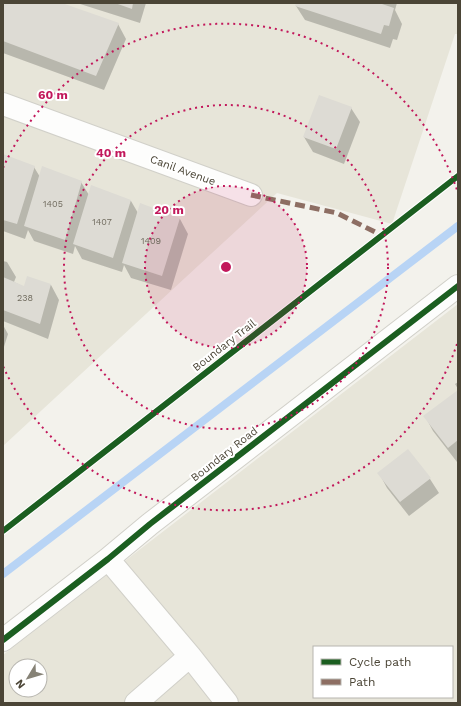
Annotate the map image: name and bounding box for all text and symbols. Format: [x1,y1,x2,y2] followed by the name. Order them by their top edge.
[38,88,68,102] text: 60 m
[96,146,126,160] text: 40 m
[148,153,217,188] street label: Canil Avenue
[43,199,63,209] house number: 1405
[154,203,184,217] text: 20 m
[92,217,112,227] house number: 1407
[141,236,161,246] house number: 1409
[219,260,233,274] centre of rings
[17,293,33,303] house number: 238
[190,316,259,374] street label: Boundary Trail
[188,424,260,484] street label: Boundary Road
[313,646,453,698] legend
[349,655,411,669] text: Cycle path
[8,658,48,698] north arrow
[349,675,375,689] text: Path
[13,677,28,691] text: N

